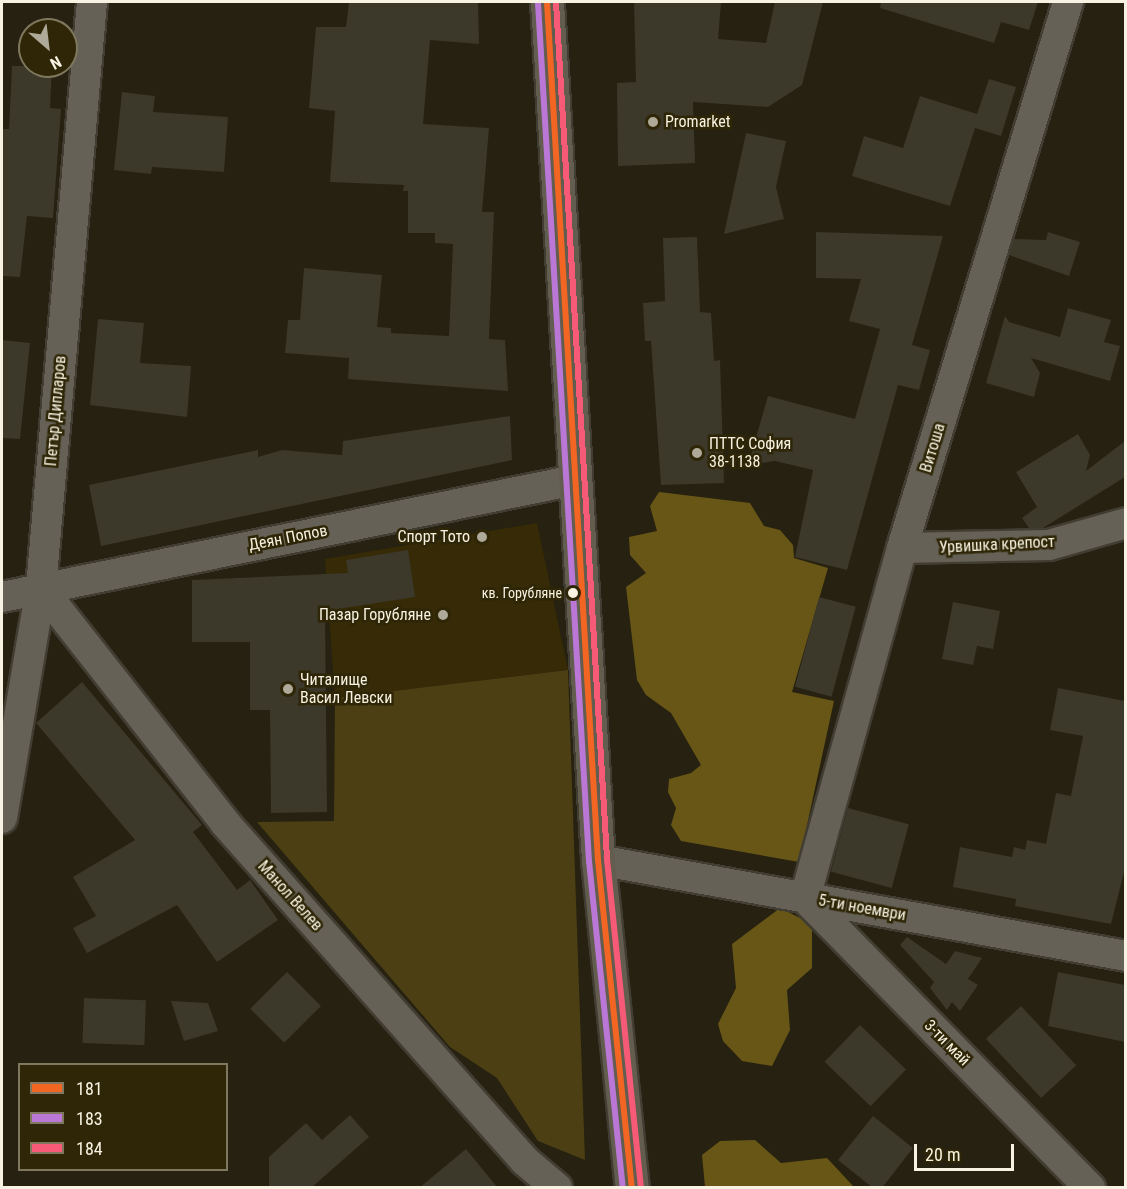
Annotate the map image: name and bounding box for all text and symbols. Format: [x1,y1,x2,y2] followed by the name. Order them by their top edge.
[18,18,78,78] north arrow
[47,52,65,73] text: N
[665,112,730,132] place label: Promarket
[646,115,660,129] marker: Promarket
[42,355,70,467] street label: Петър Дипларов
[916,421,950,475] street label: Витоша
[709,434,791,472] place label: ПТТС София 38-1138
[690,446,704,460] marker: ПТТС София 38-1138
[247,521,329,555] street label: Деян Попов
[397,527,470,547] place label: Спорт Тото
[475,530,489,544] marker: Спорт Тото
[939,532,1055,558] street label: Урвишка крепост
[482,585,562,601] place label: кв. Горубляне
[567,587,579,599] marker: кв. Горубляне
[319,605,431,625] place label: Пазар Горубляне
[436,608,450,622] marker: Пазар Горубляне
[300,670,392,708] place label: Читалище Васил Левски
[281,682,295,696] marker: Читалище Васил Левски
[254,857,326,935] street label: Манол Велев
[817,891,907,925] street label: 5-ти ноември
[920,1016,974,1070] street label: 3-ти май
[18,1063,228,1171] legend
[76,1078,103,1099] text: 181
[76,1108,103,1129] text: 183
[917,1132,1018,1170] scale bar
[76,1138,103,1159] text: 184
[925,1144,960,1165] text: 20 m

